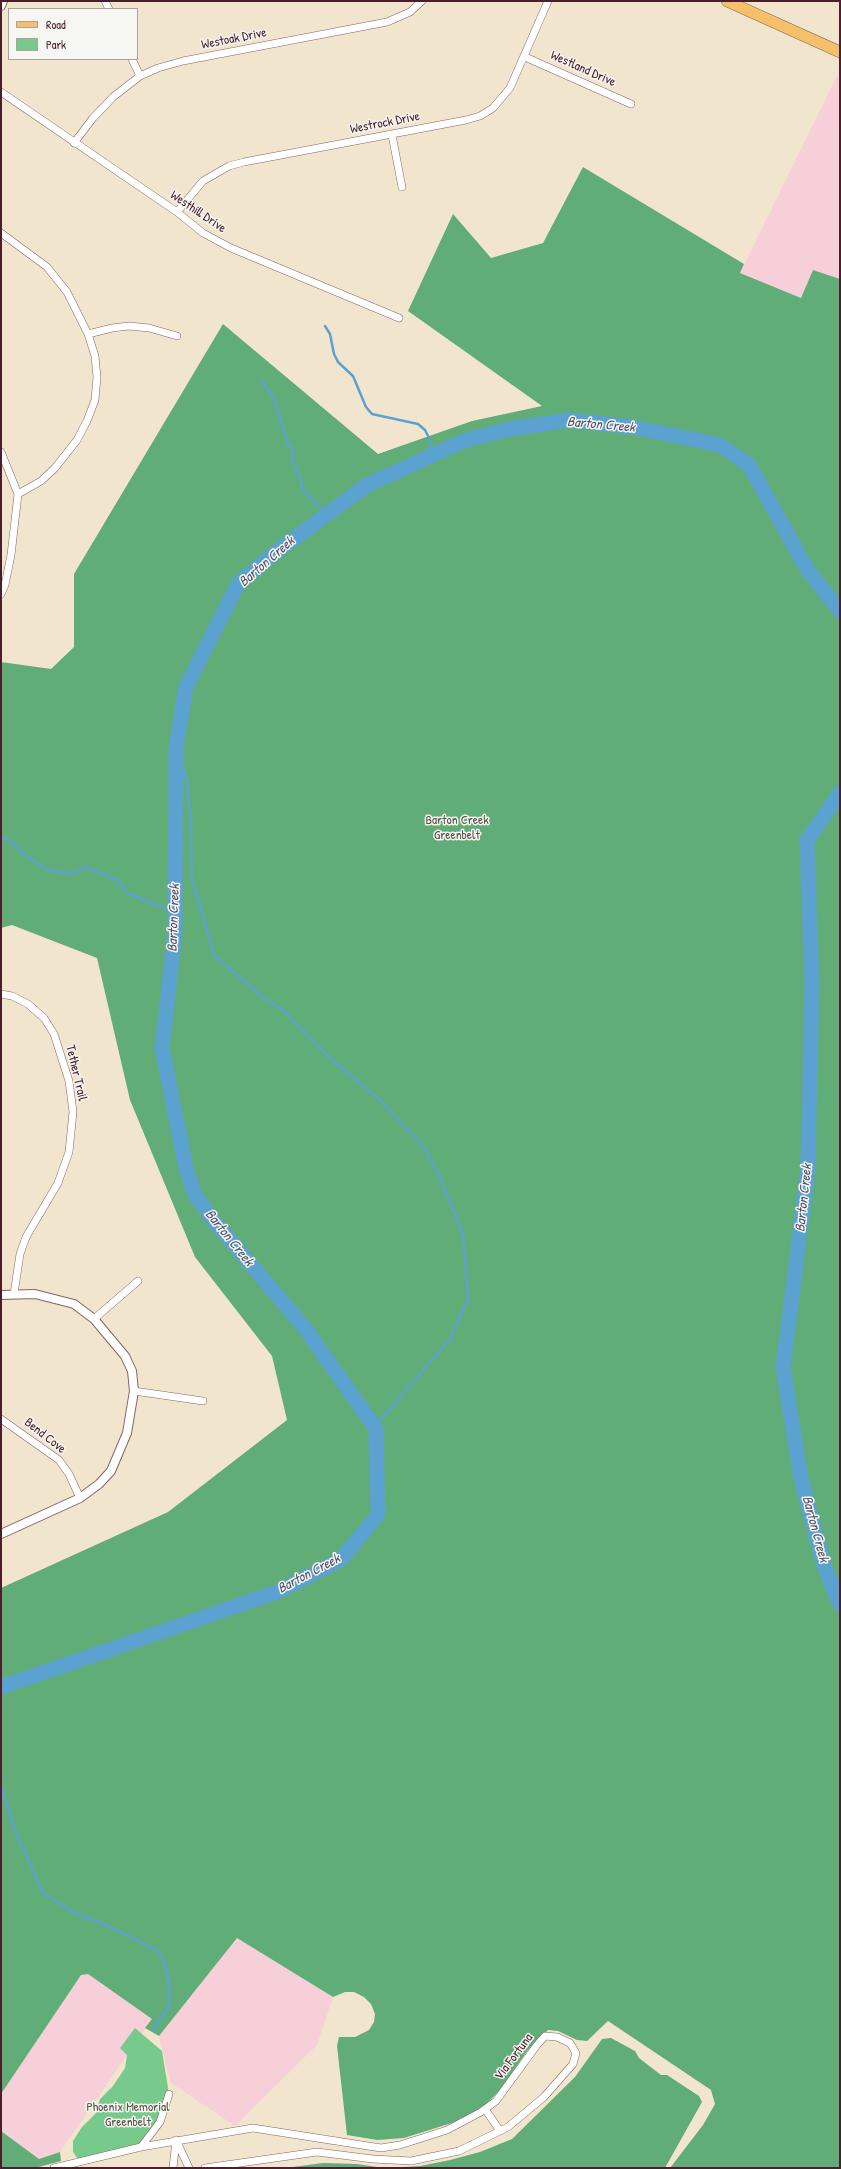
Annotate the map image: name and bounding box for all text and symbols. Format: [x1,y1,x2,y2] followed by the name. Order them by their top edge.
[8,8,138,60] legend
[46,16,66,33] text: Road
[200,25,268,53] street label: Westoak Drive
[46,36,66,53] text: Park
[548,48,618,90] street label: Westland Drive
[349,109,421,137] street label: Westrock Drive
[167,188,229,236] street label: Westhill Drive
[566,414,636,436] water label: Barton Creek
[236,533,298,591] water label: Barton Creek
[425,813,489,844] park label: Barton Creek Greenbelt
[164,884,184,952] water label: Barton Creek
[62,1044,90,1102] street label: Tether Trail
[792,1163,816,1233] water label: Barton Creek
[201,1206,257,1270] water label: Barton Creek
[21,1415,69,1457] street label: Bend Cove
[798,1494,832,1564] water label: Barton Creek
[275,1551,343,1597] water label: Barton Creek
[492,2031,536,2083] street label: Via Fortuna
[86,2100,170,2131] park label: Phoenix Memorial Greenbelt

